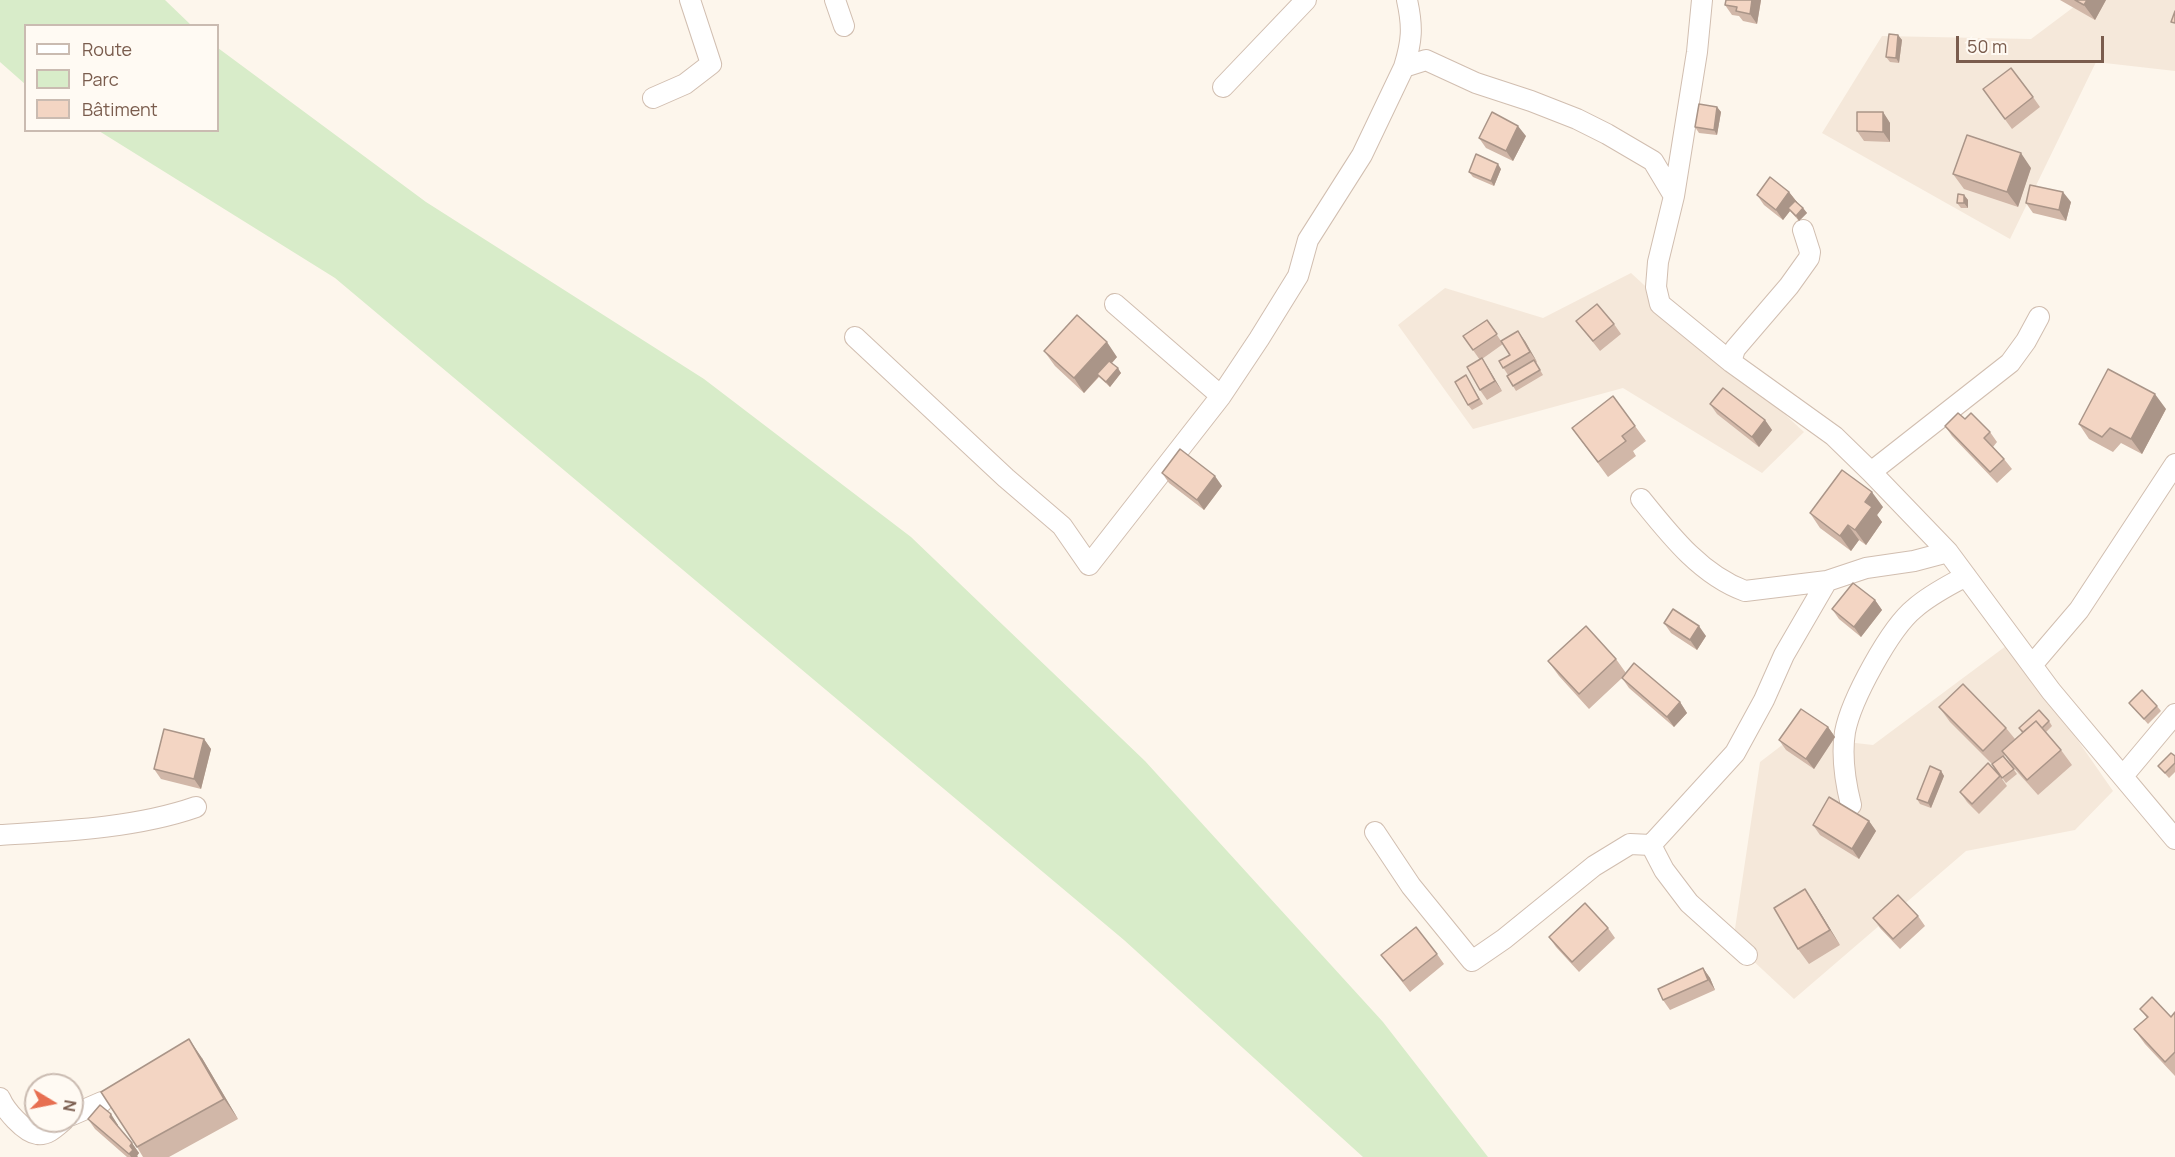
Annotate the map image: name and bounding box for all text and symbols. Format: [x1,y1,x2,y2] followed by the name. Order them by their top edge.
[24,24,219,132] legend
[1959,24,2108,62] scale bar
[1967,34,2007,58] text: 50 m
[82,37,132,61] text: Route
[82,67,119,91] text: Parc
[82,97,158,121] text: Bâtiment
[24,1073,84,1133] north arrow
[58,1098,82,1113] text: N

